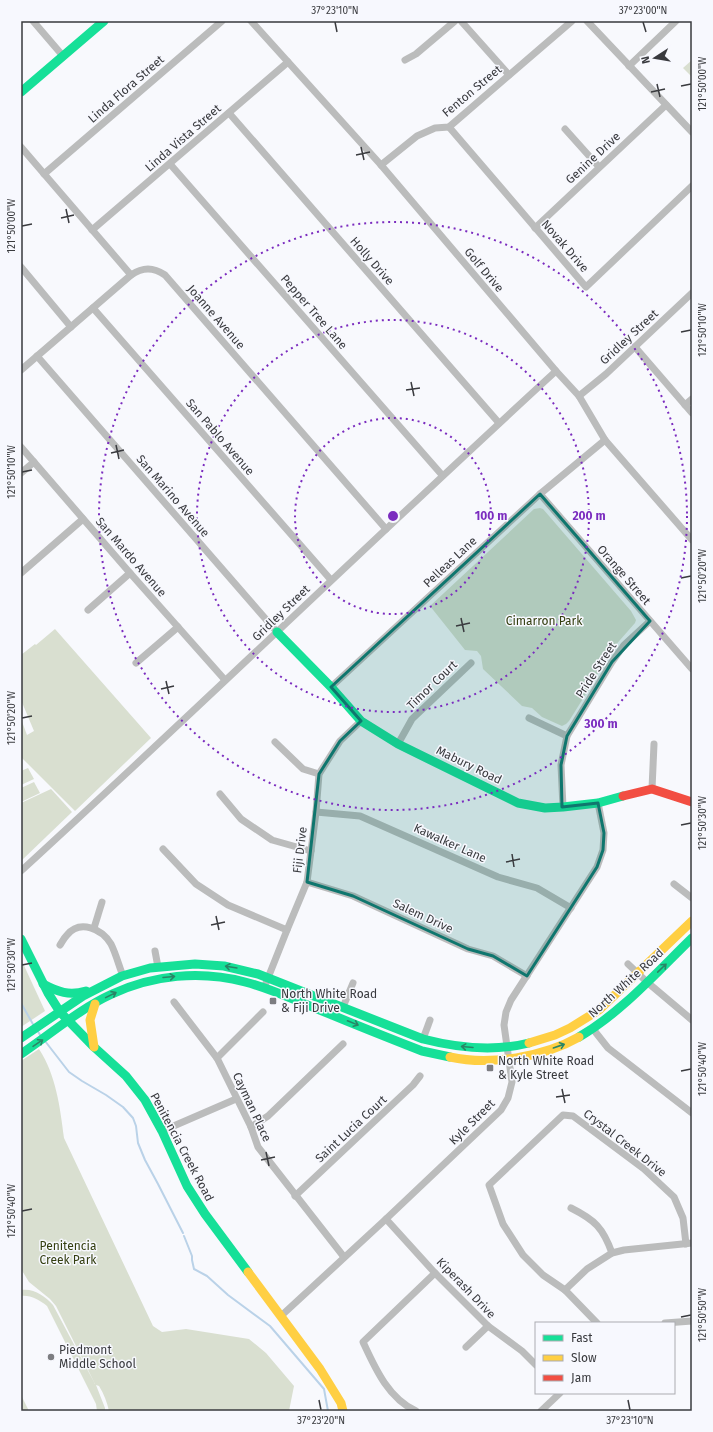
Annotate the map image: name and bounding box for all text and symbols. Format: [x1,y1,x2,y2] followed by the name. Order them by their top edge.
[311,5,359,17] text: 37°23'10"N
[619,5,667,17] text: 37°23'00"N
[635,38,675,78] north arrow
[85,52,167,126] street label: Linda Flora Street
[639,55,653,65] text: N
[697,56,709,111] text: 121°50'00"W
[440,62,505,120] street label: Fenton Street
[142,101,224,175] street label: Linda Vista Street
[563,129,623,187] street label: Genine Drive
[6,198,18,253] text: 121°50'00"W
[538,217,592,275] street label: Novak Drive
[347,234,397,288] street label: Holly Drive
[461,245,507,295] street label: Golf Drive
[278,272,350,352] street label: Pepper Tree Lane
[184,282,248,352] street label: Joanne Avenue
[697,303,709,357] text: 121°50'10"W
[597,306,661,367] street label: Gridley Street
[183,396,257,478] street label: San Pablo Avenue
[6,445,18,499] text: 121°50'10"W
[134,452,212,540] street label: San Marino Avenue
[386,509,400,523] centre of rings
[475,509,507,523] text: 100 m
[572,509,606,523] text: 200 m
[93,514,169,600] street label: San Mardo Avenue
[420,534,480,590] street label: Pelleas Lane
[594,542,654,608] street label: Orange Street
[697,548,709,603] text: 121°50'20"W
[249,582,313,644] street label: Gridley Street
[506,614,583,628] park label: Cimarron Park
[573,639,620,701] street label: Pride Street
[404,657,460,712] street label: Timor Court
[6,690,18,745] text: 121°50'20"W
[583,717,618,731] text: 300 m
[434,743,504,787] street label: Mabury Road
[697,795,709,850] text: 121°50'30"W
[411,821,489,865] street label: Kawalker Lane
[290,826,310,874] street label: Fiji Drive
[391,896,455,936] street label: Salem Drive
[6,937,18,992] text: 121°50'30"W
[586,946,666,1020] street label: North White Road
[225,963,238,971] one-way arrow
[657,963,667,973] one-way arrow
[162,974,175,981] one-way arrow
[281,987,377,1015] place label: North White Road & Fiji Drive
[105,991,117,998] one-way arrow
[268,996,278,1006] marker: North White Road & Fiji Drive
[346,1020,358,1028] one-way arrow
[32,1039,43,1047] one-way arrow
[697,1041,709,1096] text: 121°50'40"W
[553,1042,566,1049] one-way arrow
[461,1044,474,1051] one-way arrow
[498,1054,594,1082] place label: North White Road & Kyle Street
[485,1063,495,1073] marker: North White Road & Kyle Street
[230,1070,274,1144] street label: Cayman Place
[147,1090,217,1204] street label: Penitencia Creek Road
[313,1092,390,1166] street label: Saint Lucia Court
[446,1096,498,1148] street label: Kyle Street
[581,1106,669,1180] street label: Crystal Creek Drive
[6,1183,18,1238] text: 121°50'40"W
[40,1239,97,1267] park label: Penitencia Creek Park
[434,1255,498,1321] street label: Kiperash Drive
[697,1287,709,1342] text: 121°50'50"W
[535,1322,675,1394] legend
[571,1331,593,1345] text: Fast
[59,1343,137,1371] place label: Piedmont Middle School
[571,1351,597,1365] text: Slow
[46,1352,56,1362] marker: Piedmont Middle School
[571,1371,591,1385] text: Jam
[297,1415,345,1427] text: 37°23'20"N
[606,1415,654,1427] text: 37°23'10"N

